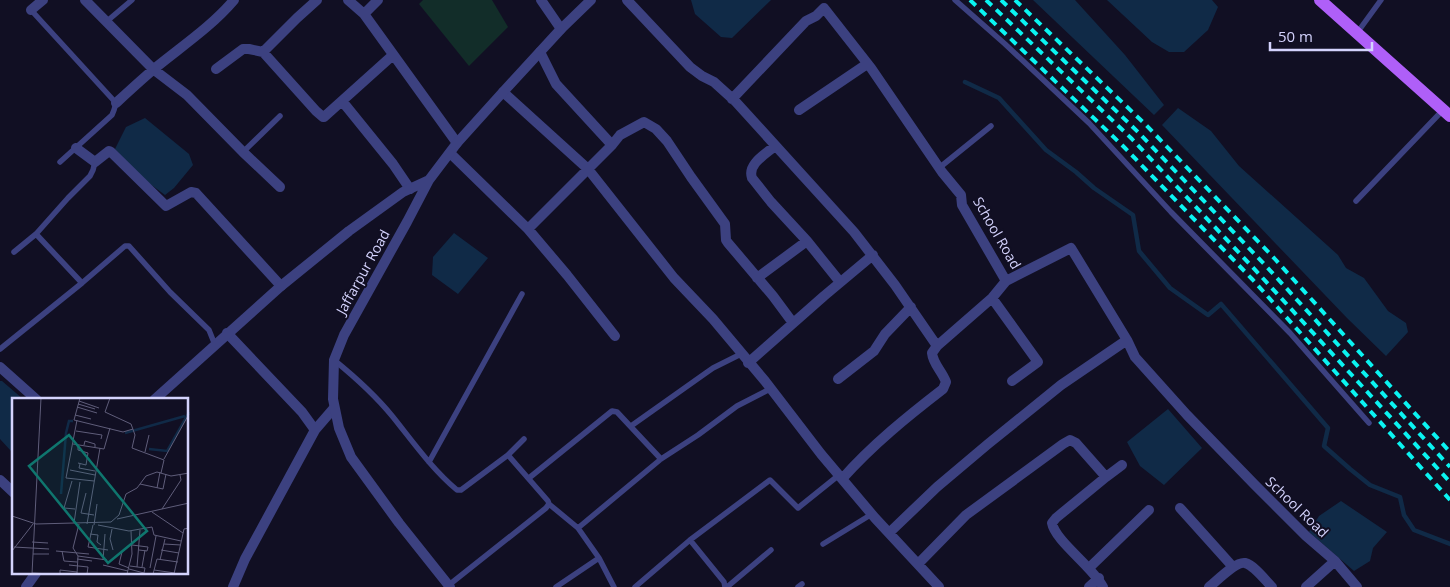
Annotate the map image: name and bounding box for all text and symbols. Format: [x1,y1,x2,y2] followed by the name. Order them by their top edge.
[1270,20,1372,52] scale bar
[1278,26,1313,46] text: 50 m
[969,193,1026,272] street label: School Road
[330,226,394,319] street label: Jaffarpur Road
[12,398,189,574] inset map
[1262,472,1333,541] street label: School Road

